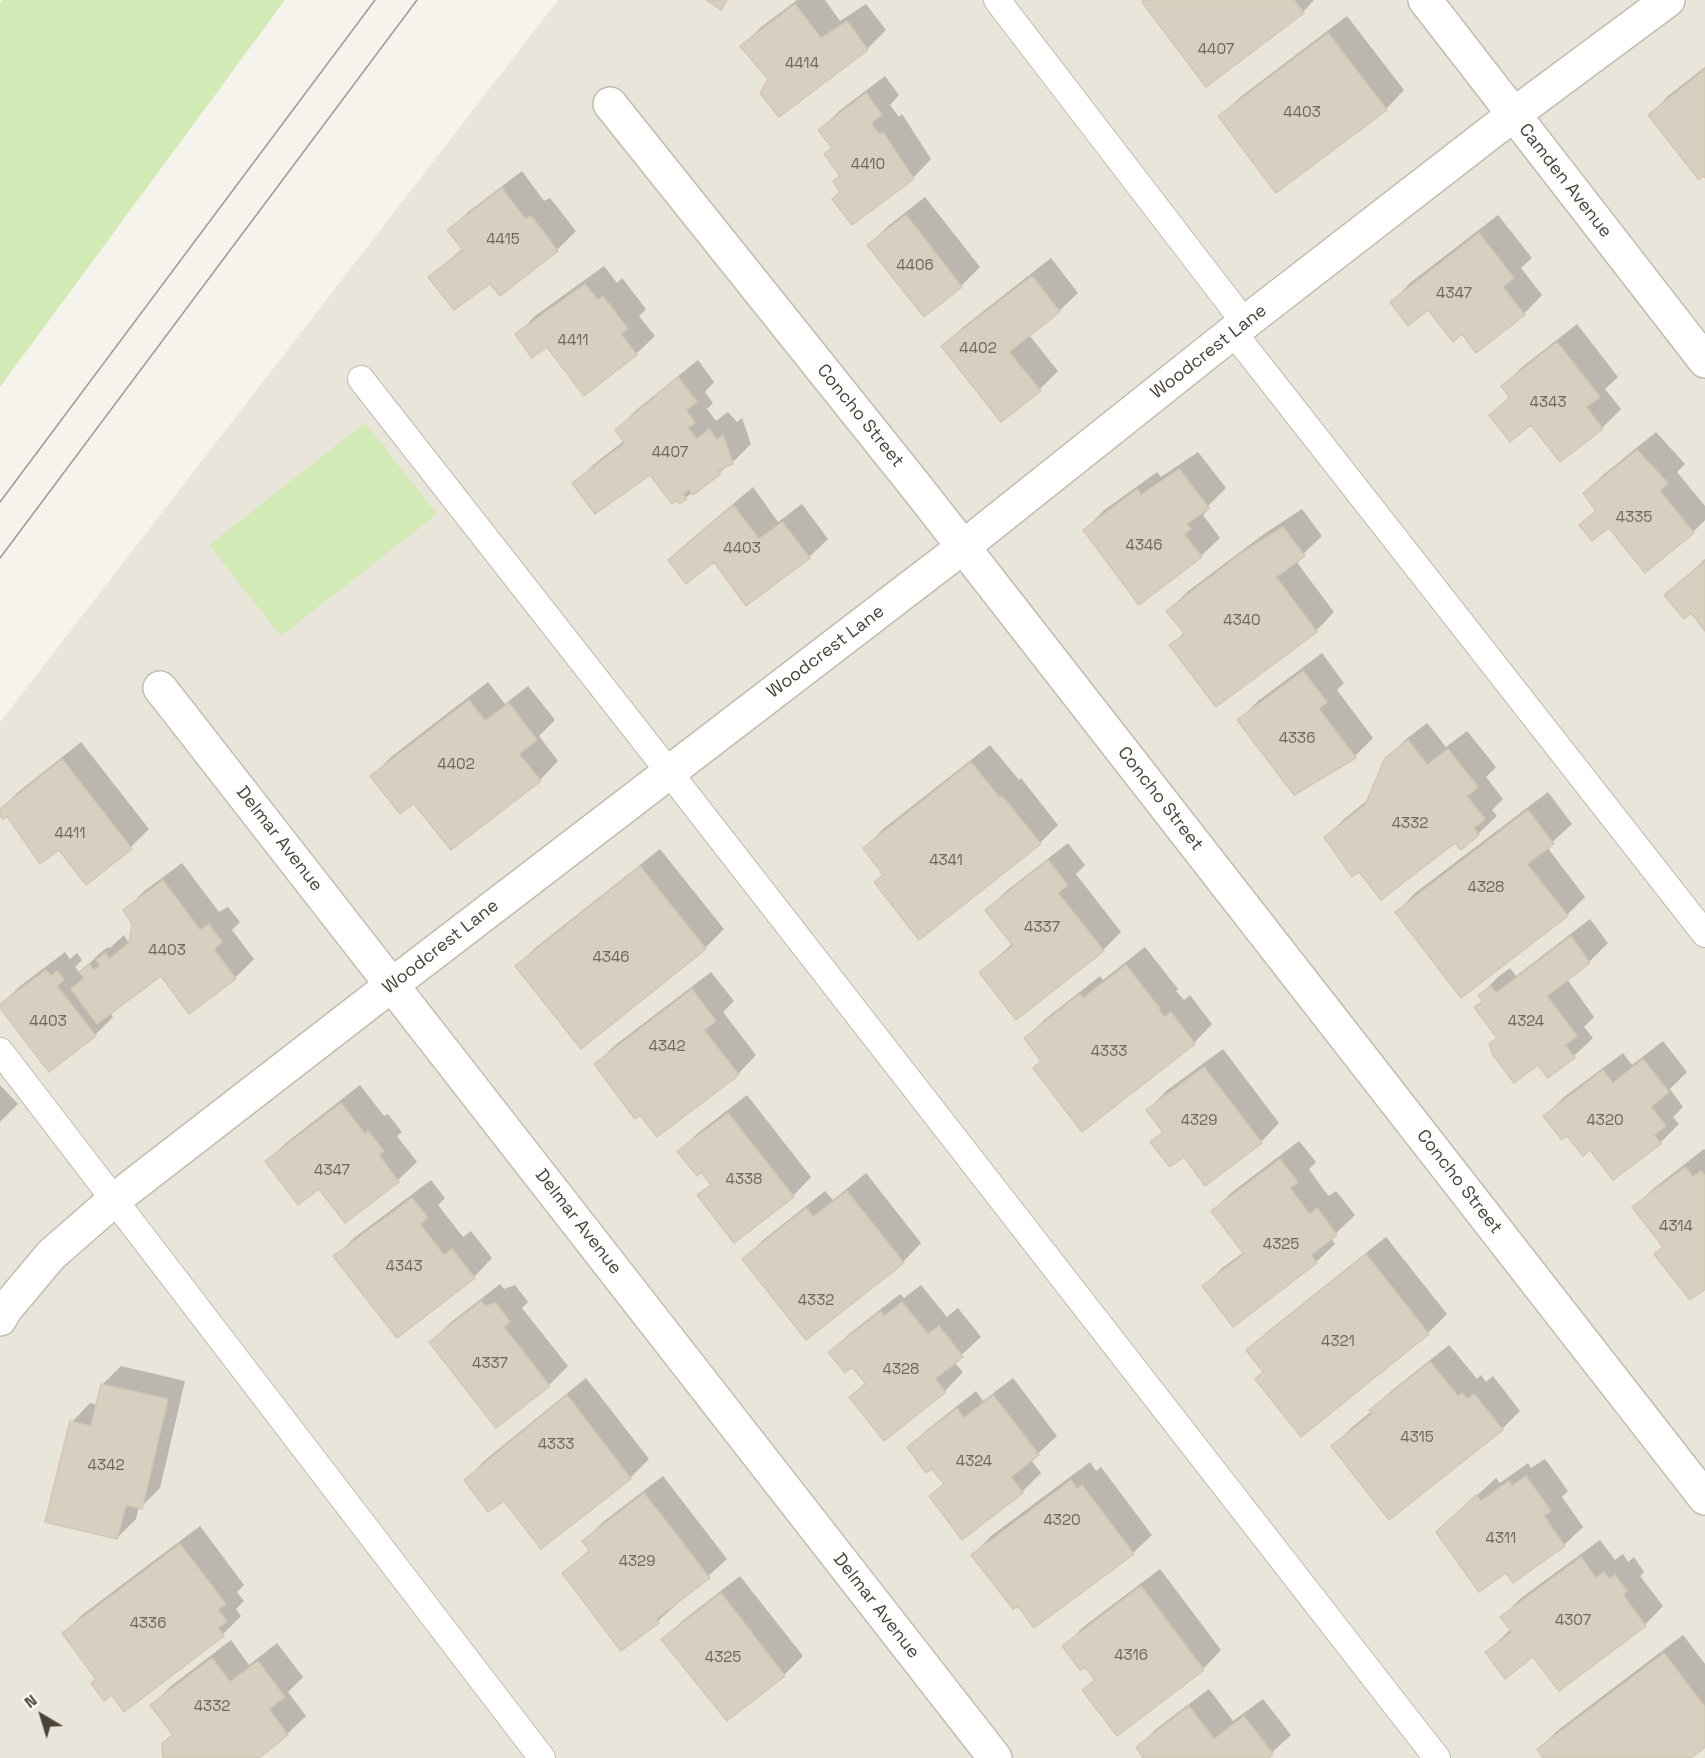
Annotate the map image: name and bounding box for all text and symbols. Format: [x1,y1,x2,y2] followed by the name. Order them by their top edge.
[1198,41,1234,59] house number: 4407
[785,55,819,73] house number: 4414
[1283,104,1321,122] house number: 4403
[1514,120,1616,242] street label: Camden Avenue
[851,156,885,174] house number: 4410
[486,231,520,249] house number: 4415
[896,257,934,275] house number: 4406
[1436,285,1472,303] house number: 4347
[1147,300,1271,404] street label: Woodcrest Lane
[558,332,588,350] house number: 4411
[959,340,997,358] house number: 4402
[812,360,908,472] street label: Concho Street
[1530,394,1566,412] house number: 4343
[652,444,688,462] house number: 4407
[1616,509,1652,527] house number: 4335
[1126,537,1162,555] house number: 4346
[723,540,761,558] house number: 4403
[763,601,889,703] street label: Woodcrest Lane
[1223,612,1261,630] house number: 4340
[1279,730,1315,748] house number: 4336
[1113,743,1207,855] street label: Concho Street
[437,756,475,774] house number: 4402
[231,782,327,896] street label: Delmar Avenue
[1392,815,1428,833] house number: 4332
[55,825,85,843] house number: 4411
[929,852,963,870] house number: 4341
[1468,879,1504,897] house number: 4328
[379,895,503,999] street label: Woodcrest Lane
[1024,919,1060,937] house number: 4337
[148,942,186,960] house number: 4403
[593,949,629,967] house number: 4346
[29,1013,67,1031] house number: 4403
[1508,1013,1544,1031] house number: 4324
[649,1038,685,1056] house number: 4342
[1091,1043,1127,1061] house number: 4333
[1181,1112,1217,1130] house number: 4329
[1586,1112,1624,1130] house number: 4320
[1412,1126,1506,1238] street label: Concho Street
[314,1162,350,1180] house number: 4347
[530,1165,626,1279] street label: Delmar Avenue
[726,1171,762,1189] house number: 4338
[1659,1218,1693,1236] house number: 4314
[1263,1236,1299,1254] house number: 4325
[386,1258,422,1276] house number: 4343
[798,1292,834,1310] house number: 4332
[1321,1333,1355,1351] house number: 4321
[472,1355,508,1373] house number: 4337
[883,1361,919,1379] house number: 4328
[1400,1429,1434,1447] house number: 4315
[538,1436,574,1454] house number: 4333
[956,1453,992,1471] house number: 4324
[88,1457,124,1475] house number: 4342
[1043,1512,1081,1530] house number: 4320
[1486,1530,1516,1548] house number: 4311
[828,1549,924,1663] street label: Delmar Avenue
[619,1553,655,1571] house number: 4329
[1555,1612,1591,1630] house number: 4307
[130,1615,166,1633] house number: 4336
[1114,1647,1148,1665] house number: 4316
[705,1649,741,1667] house number: 4325
[12,1686,72,1746] north arrow
[20,1690,41,1713] text: N
[194,1698,230,1716] house number: 4332

